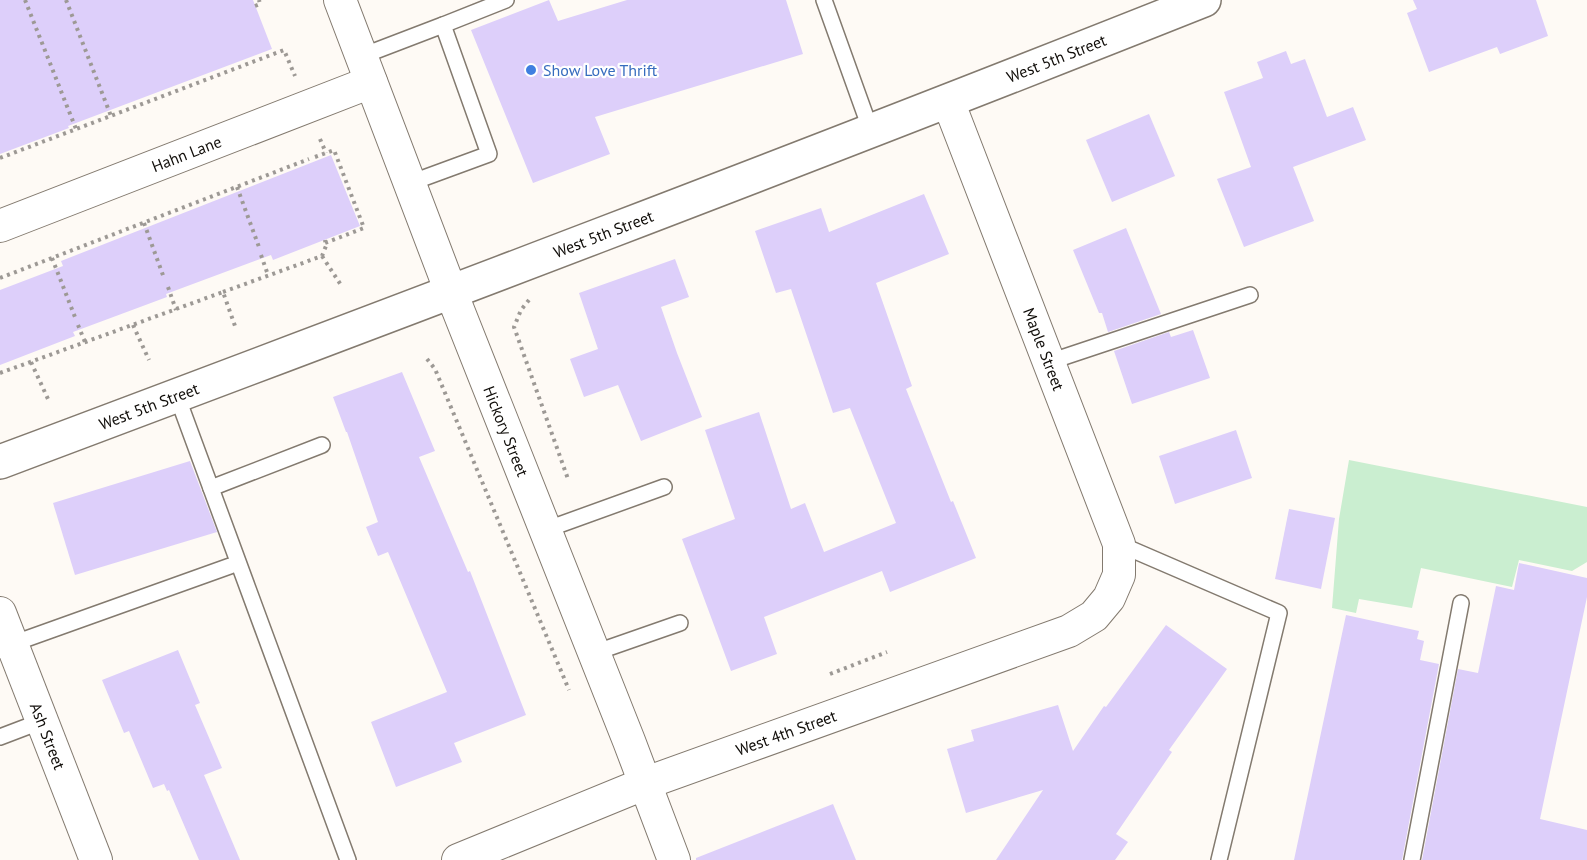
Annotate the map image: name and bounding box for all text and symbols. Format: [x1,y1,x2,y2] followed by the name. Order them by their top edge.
[1004,30,1110,87] street label: West 5th Street
[543,60,658,80] place label: Show Love Thrift
[524,63,538,77] marker: Show Love Thrift
[149,131,224,176] street label: Hahn Lane
[551,205,657,262] street label: West 5th Street
[1019,305,1069,394] street label: Maple Street
[96,378,202,434] street label: West 5th Street
[479,383,533,480] street label: Hickory Street
[26,700,70,773] street label: Ash Street
[733,705,840,760] street label: West 4th Street

